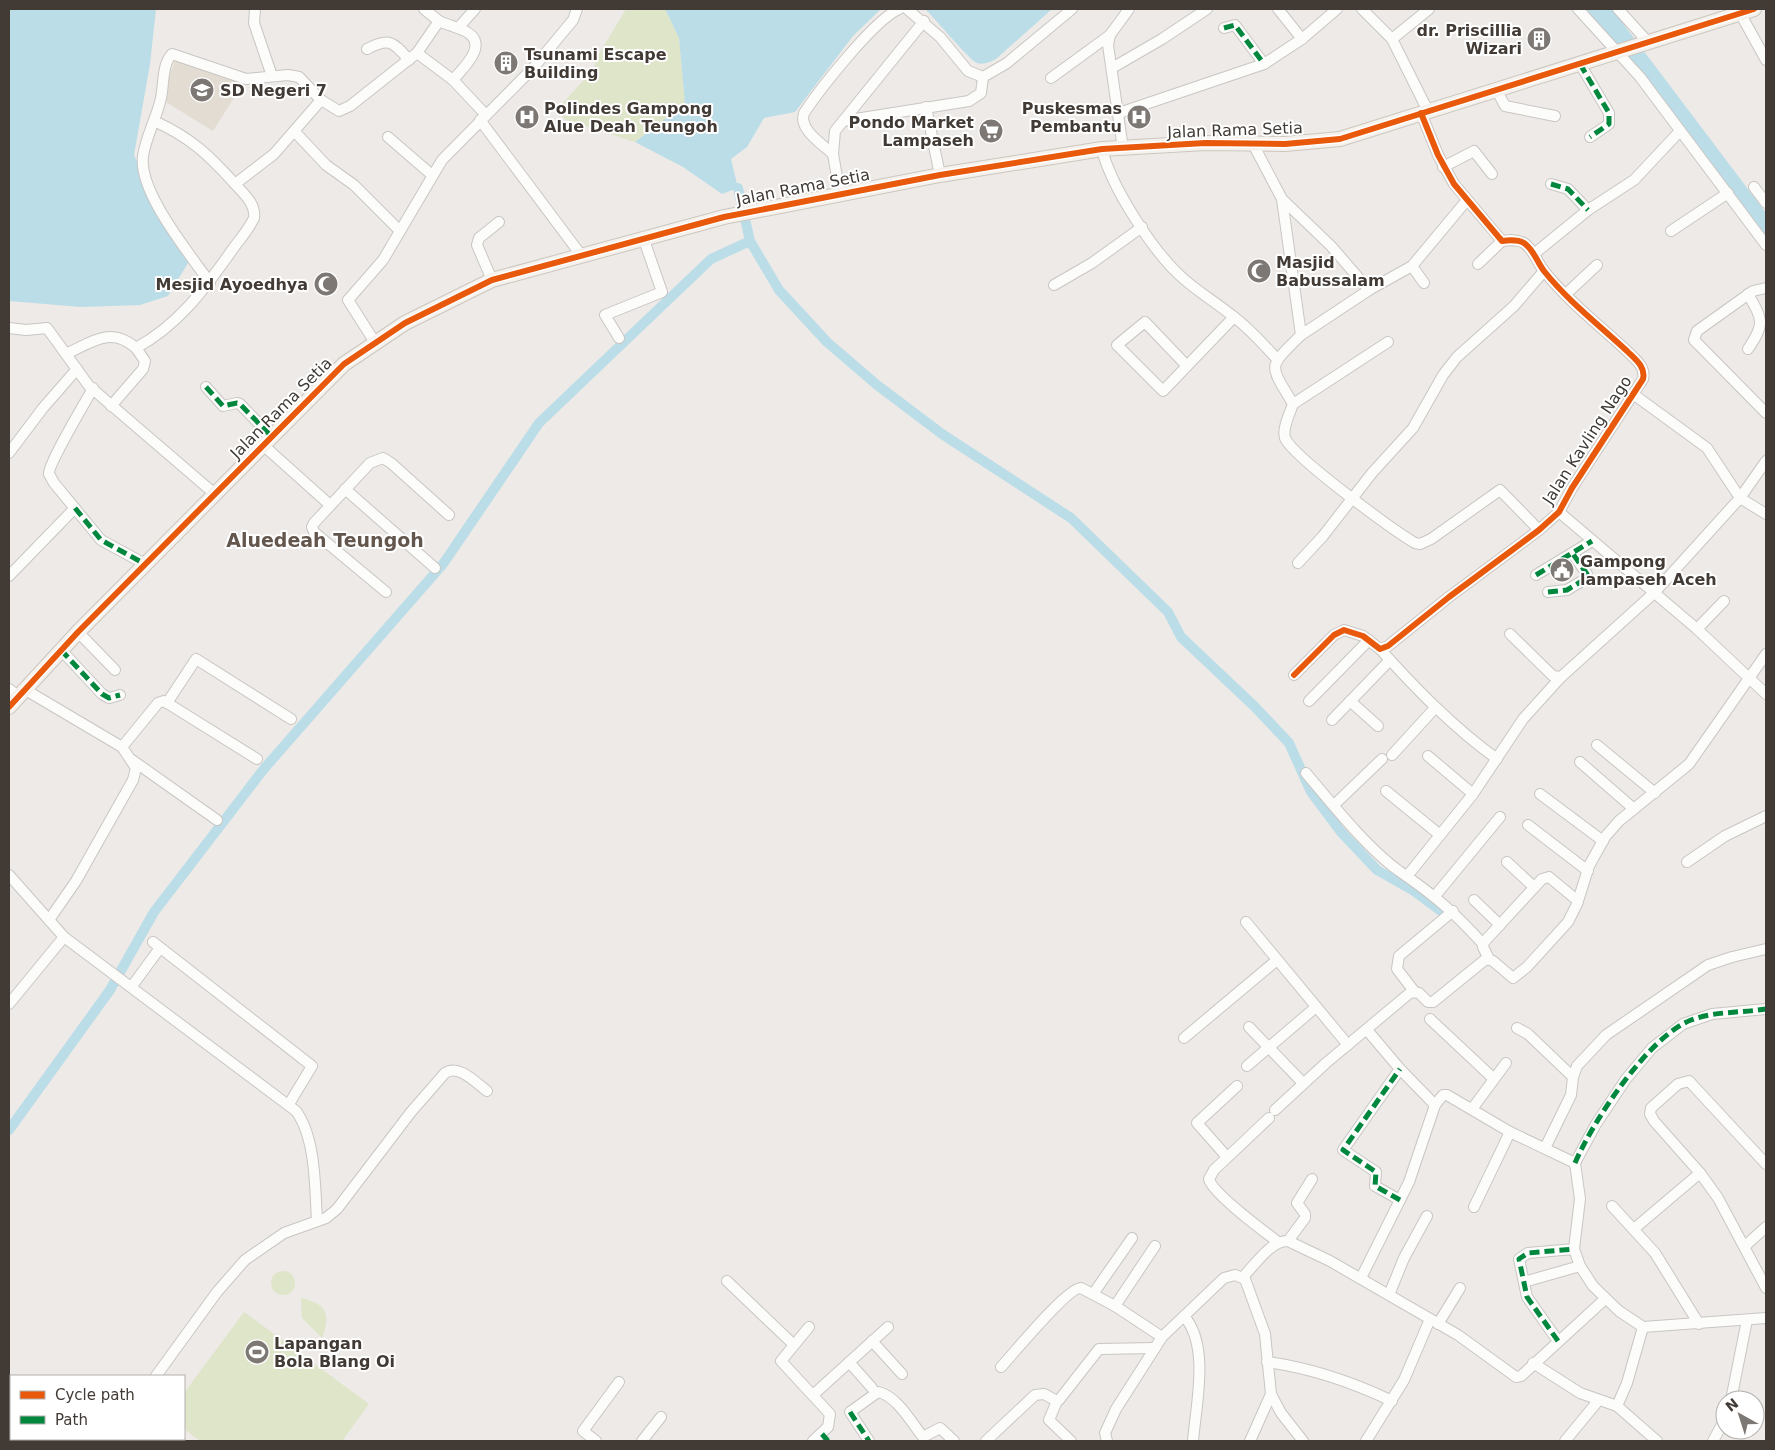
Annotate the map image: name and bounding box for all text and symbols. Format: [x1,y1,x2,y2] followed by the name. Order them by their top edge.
[1416,21,1522,58] place label: dr. Priscillia Wizari
[1526,26,1552,52] building icon: dr. Priscillia Wizari
[524,45,667,82] place label: Tsunami Escape Building
[493,50,519,76] building icon: Tsunami Escape Building
[189,77,215,103] school or university icon: SD Negeri 7
[220,81,327,100] place label: SD Negeri 7
[544,99,718,136] place label: Polindes Gampong Alue Deah Teungoh
[1022,99,1122,136] place label: Puskesmas Pembantu
[514,104,540,130] hospital icon: Polindes Gampong Alue Deah Teungoh
[1126,104,1152,130] hospital icon: Puskesmas Pembantu
[849,113,974,150] place label: Pondo Market Lampaseh
[978,118,1004,144] supermarket icon: Pondo Market Lampaseh
[1166,118,1303,142] street label: Jalan Rama Setia
[734,165,871,209] street label: Jalan Rama Setia
[1276,253,1385,290] place label: Masjid Babussalam
[1246,258,1272,284] mosque icon: Masjid Babussalam
[313,271,339,297] mosque icon: Mesjid Ayoedhya
[156,275,308,294] place label: Mesjid Ayoedhya
[226,353,336,463] street label: Jalan Rama Setia
[1538,372,1636,509] street label: Jalan Kavling Nago
[226,529,424,551] district label: Aluedeah Teungoh
[1580,552,1717,589] place label: Gampong lampaseh Aceh
[1549,557,1575,583] public building icon: Gampong lampaseh Aceh
[274,1334,395,1371] place label: Lapangan Bola Blang Oi
[244,1339,270,1365] sports icon: Lapangan Bola Blang Oi
[10,1375,185,1440] legend
[55,1386,135,1404] text: Cycle path
[1715,1390,1765,1440] north arrow
[1722,1395,1741,1415] text: N
[55,1411,88,1429] text: Path

